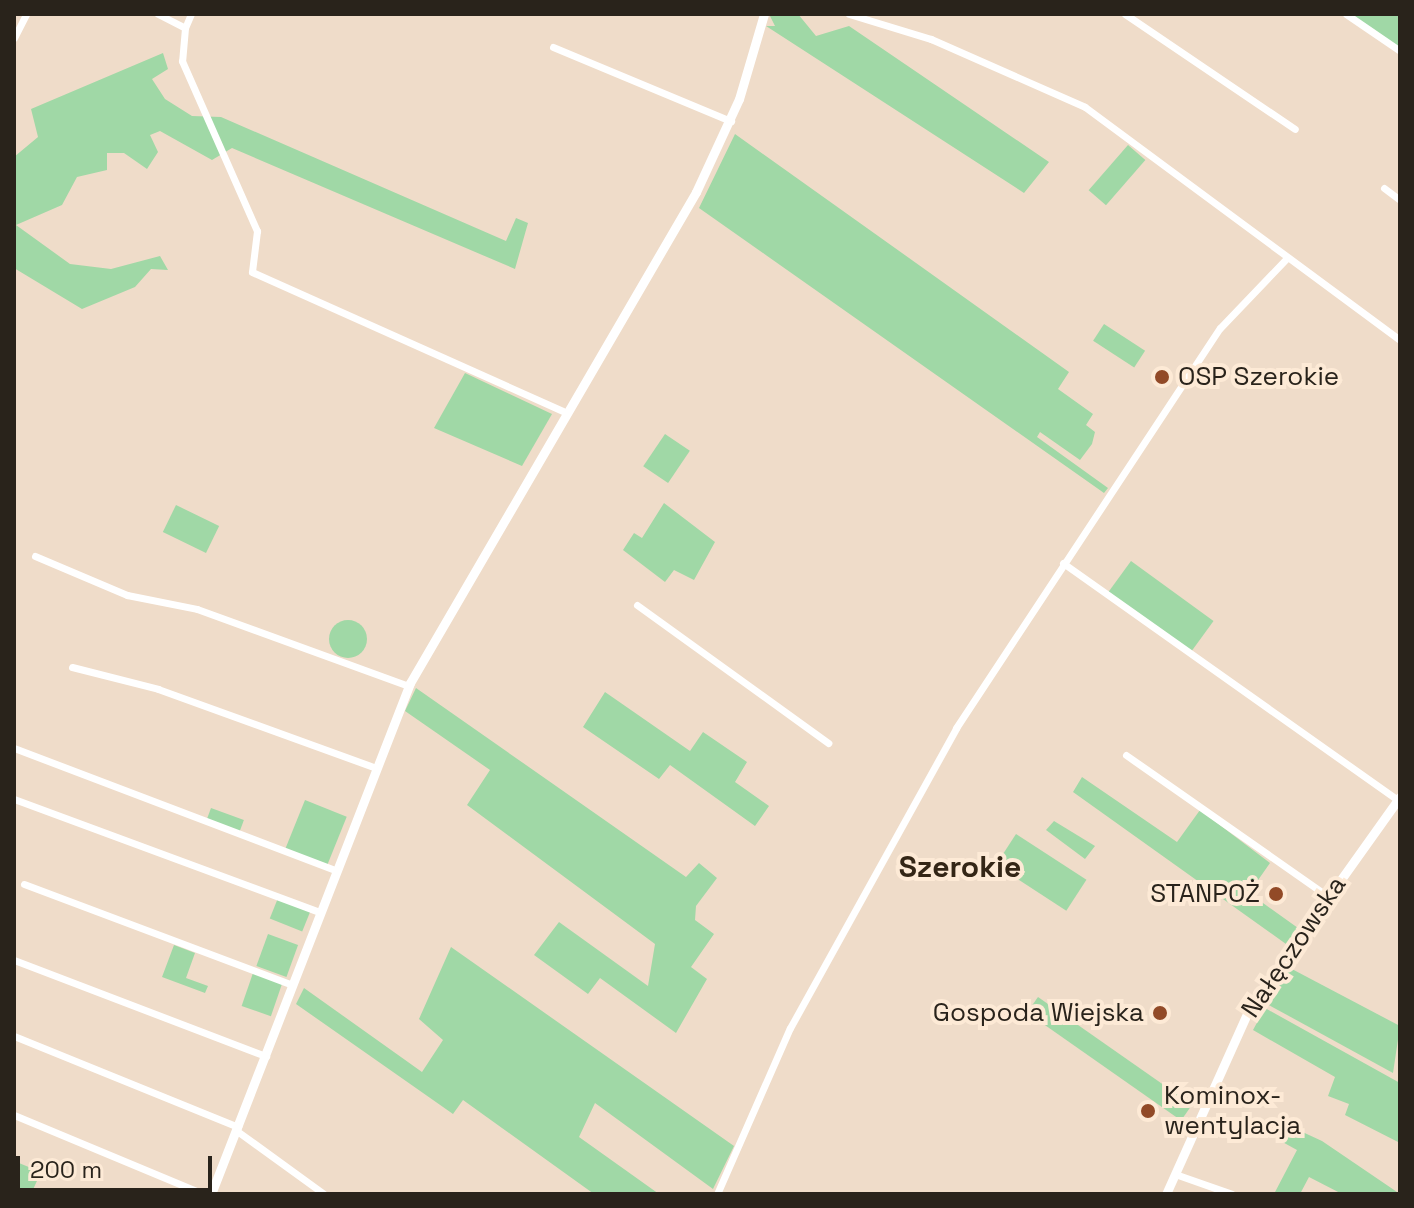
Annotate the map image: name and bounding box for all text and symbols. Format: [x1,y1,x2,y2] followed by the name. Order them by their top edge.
[1178,361,1339,393] place label: OSP Szerokie
[1153,368,1171,386] marker: OSP Szerokie
[899,849,1021,885] district label: Szerokie
[1235,870,1353,1024] street label: Nałęczowska
[1150,878,1260,910] place label: STANPOŻ
[1267,885,1285,903] marker: STANPOŻ
[933,997,1144,1029] place label: Gospoda Wiejska
[1151,1004,1169,1022] marker: Gospoda Wiejska
[1164,1080,1301,1142] place label: Kominox- wentylacja
[1139,1102,1157,1120] marker: Kominox- wentylacja
[20,1140,216,1190] scale bar
[30,1154,102,1185] text: 200 m

